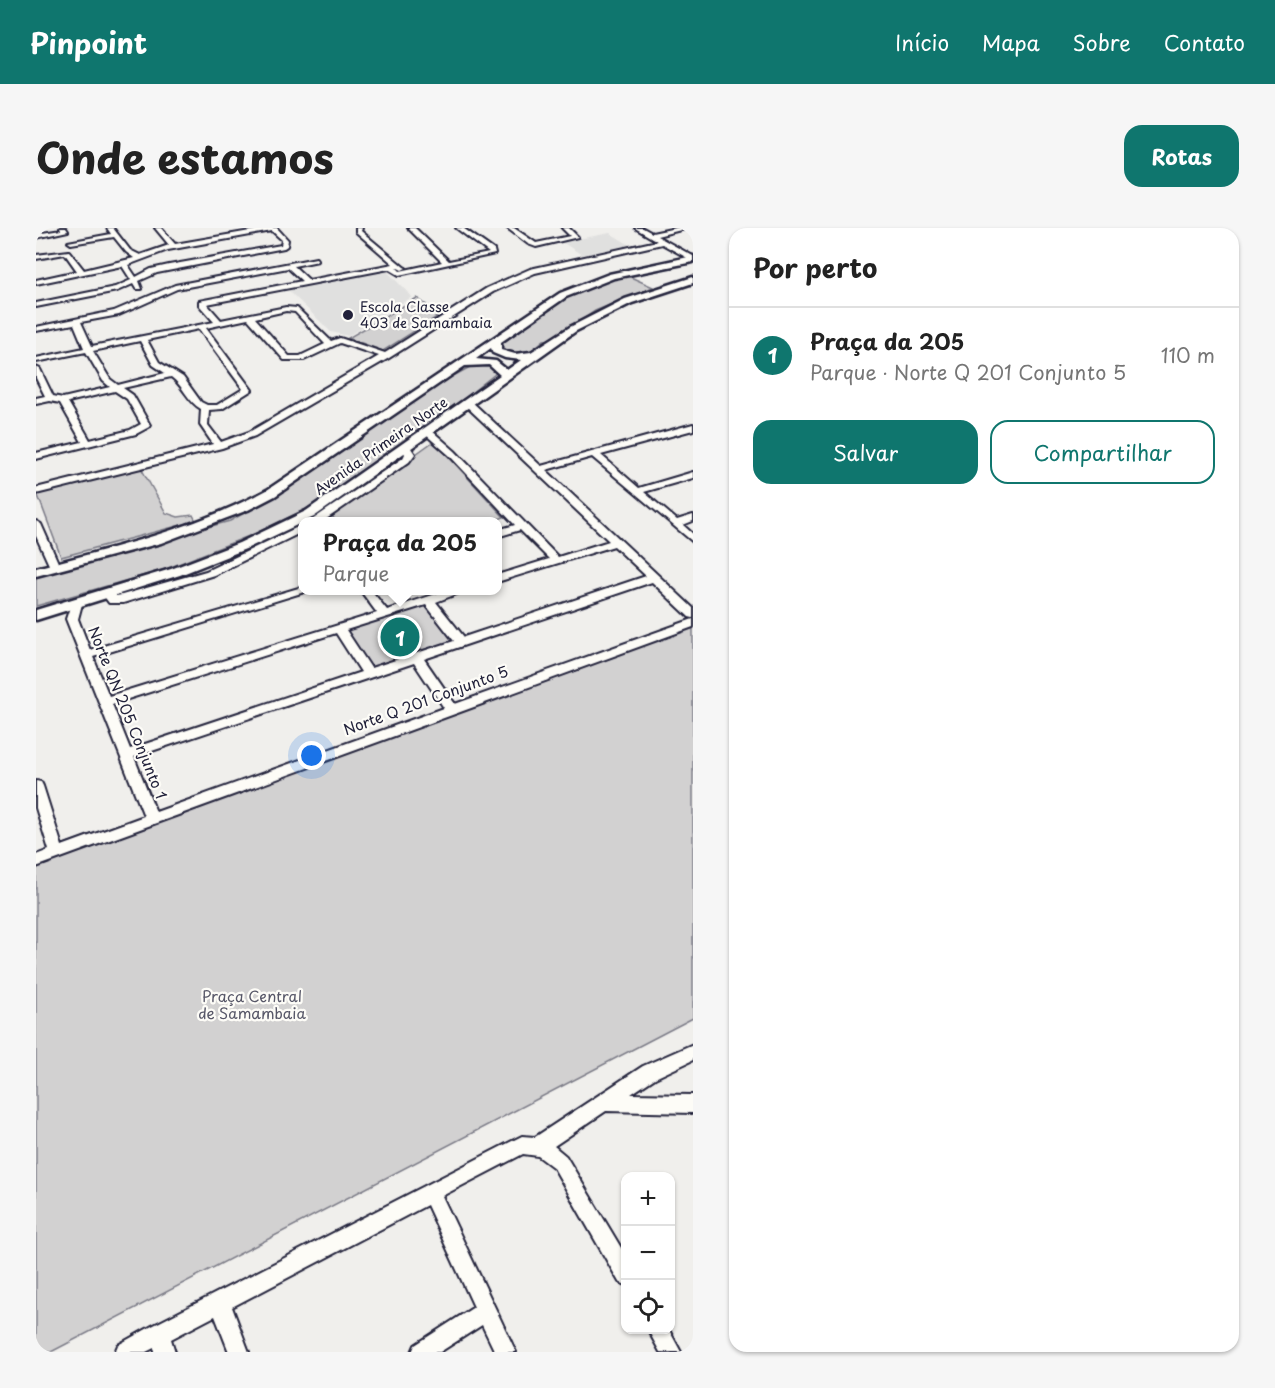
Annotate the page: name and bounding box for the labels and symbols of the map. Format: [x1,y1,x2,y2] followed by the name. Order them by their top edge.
[360,296,492,333] place label: Escola Classe 403 de Samambaia
[341,308,355,322] marker: Escola Classe 403 de Samambaia
[310,392,452,500] street label: Avenida Primeira Norte
[380,614,420,660] pin: 1
[83,622,174,802] street label: Norte QN 205 Conjunto 1
[340,659,511,740] street label: Norte Q 201 Conjunto 5
[297,741,326,770] your location
[198,984,306,1024] park label: Praça Central de Samambaia

